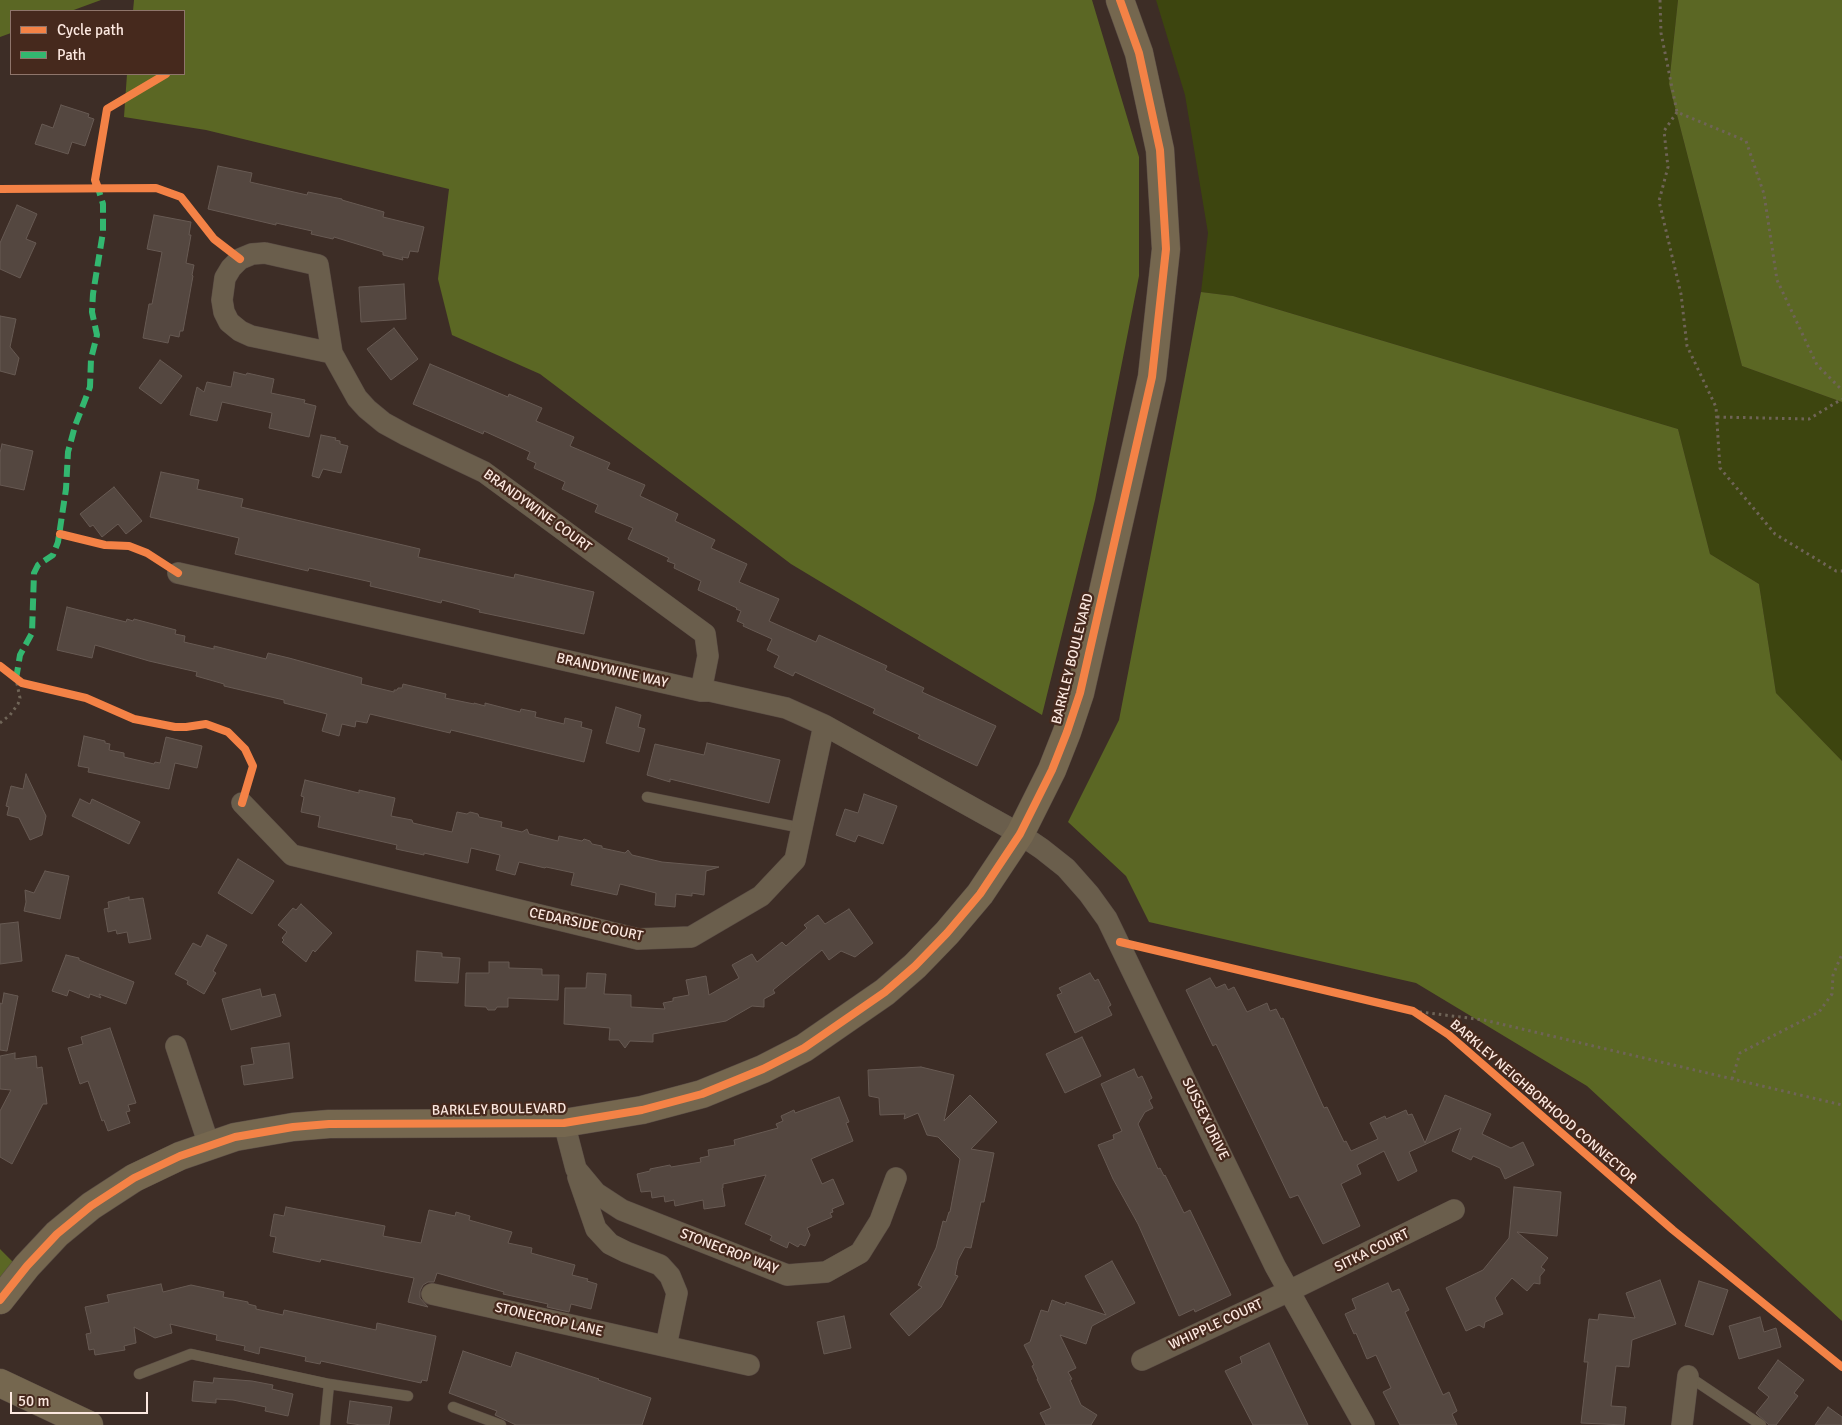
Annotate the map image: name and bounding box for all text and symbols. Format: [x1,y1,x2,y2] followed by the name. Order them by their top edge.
[10,10,185,75] legend
[57,21,124,39] text: Cycle path
[57,46,86,64] text: Path
[480,466,594,556] street label: BRANDYWINE COURT
[1049,592,1097,726] street label: BARKLEY BOULEVARD
[555,650,669,692] street label: BRANDYWINE WAY
[527,905,645,945] street label: CEDARSIDE COURT
[1446,1016,1640,1188] street label: BARKLEY NEIGHBORHOOD CONNECTOR
[1178,1075,1232,1163] street label: SUSSEX DRIVE
[432,1100,566,1120] street label: BARKLEY BOULEVARD
[678,1226,780,1278] street label: STONECROP WAY
[1332,1226,1412,1276] street label: SITKA COURT
[1166,1296,1266,1354] street label: WHIPPLE COURT
[493,1299,605,1341] street label: STONECROP LANE
[12,1382,150,1414] scale bar
[18,1392,49,1410] text: 50 m

